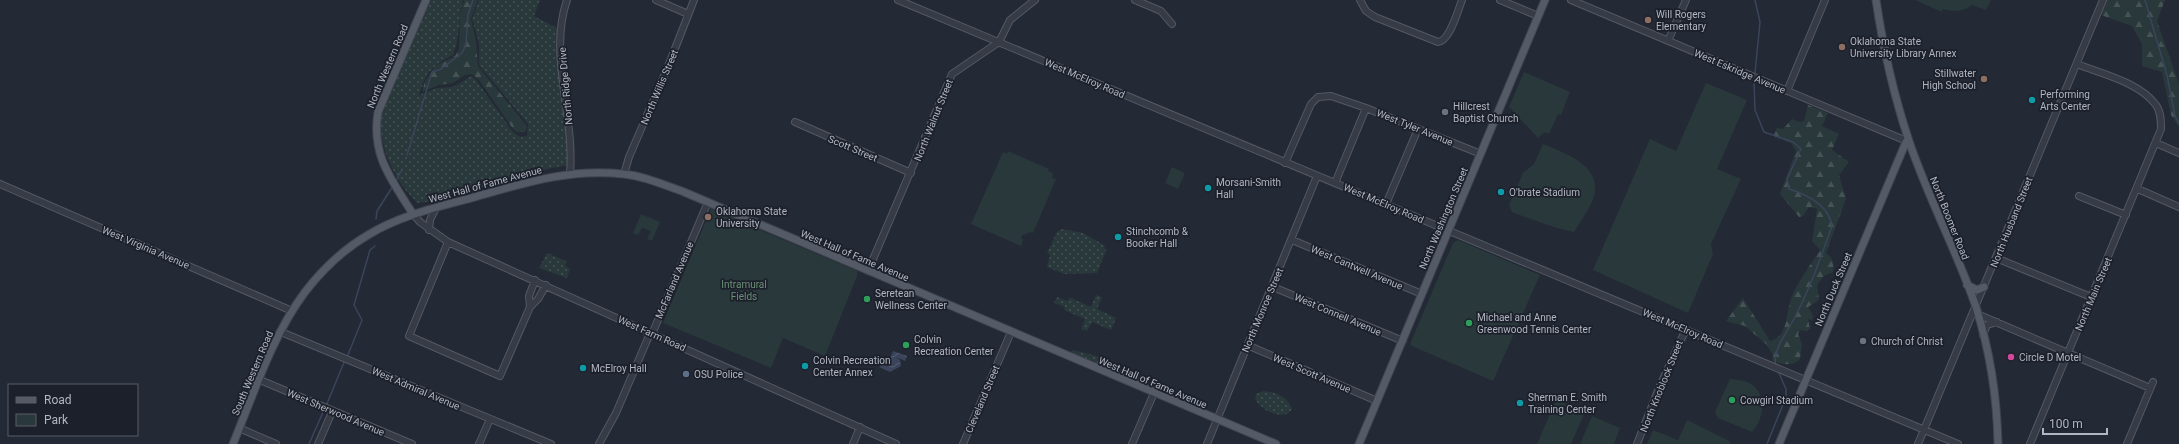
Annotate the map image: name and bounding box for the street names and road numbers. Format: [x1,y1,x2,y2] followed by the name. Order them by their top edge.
[365,23,410,110] street label: North Western Road
[557,47,574,125] street label: North Ridge Drive
[1692,47,1787,96] street label: West Eskridge Avenue
[639,48,680,126] street label: North Willis Street
[1043,57,1127,100] street label: West McElroy Road
[912,78,955,163] street label: North Walnut Street
[1375,107,1455,148] street label: West Tyler Avenue
[827,133,879,164] street label: Scott Street
[427,164,543,205] street label: West Hall of Fame Avenue
[1417,166,1470,271] street label: North Washington Street
[1928,175,1971,261] street label: North Boomer Road
[1988,175,2035,269] street label: North Husband Street
[1342,182,1426,225] street label: West McElroy Road
[101,224,191,271] street label: West Virginia Avenue
[799,228,911,283] street label: West Hall of Fame Avenue
[653,240,696,320] street label: McFarland Avenue
[1309,243,1404,292] street label: West Cantwell Avenue
[1813,251,1854,328] street label: North Duck Street
[2073,256,2114,333] street label: North Main Street
[1240,266,1285,354] street label: North Monroe Street
[1293,291,1383,338] street label: West Connell Avenue
[1641,307,1725,350] street label: West McElroy Road
[616,314,688,353] street label: West Farm Road
[230,329,275,417] street label: South Western Road
[1638,339,1685,434] street label: North Knoblock Street
[1271,352,1352,395] street label: West Scott Avenue
[1097,355,1209,410] street label: West Hall of Fame Avenue
[963,364,1002,435] street label: Cleveland Street
[370,365,461,412] street label: West Admiral Avenue
[285,387,386,438] street label: West Sherwood Avenue

